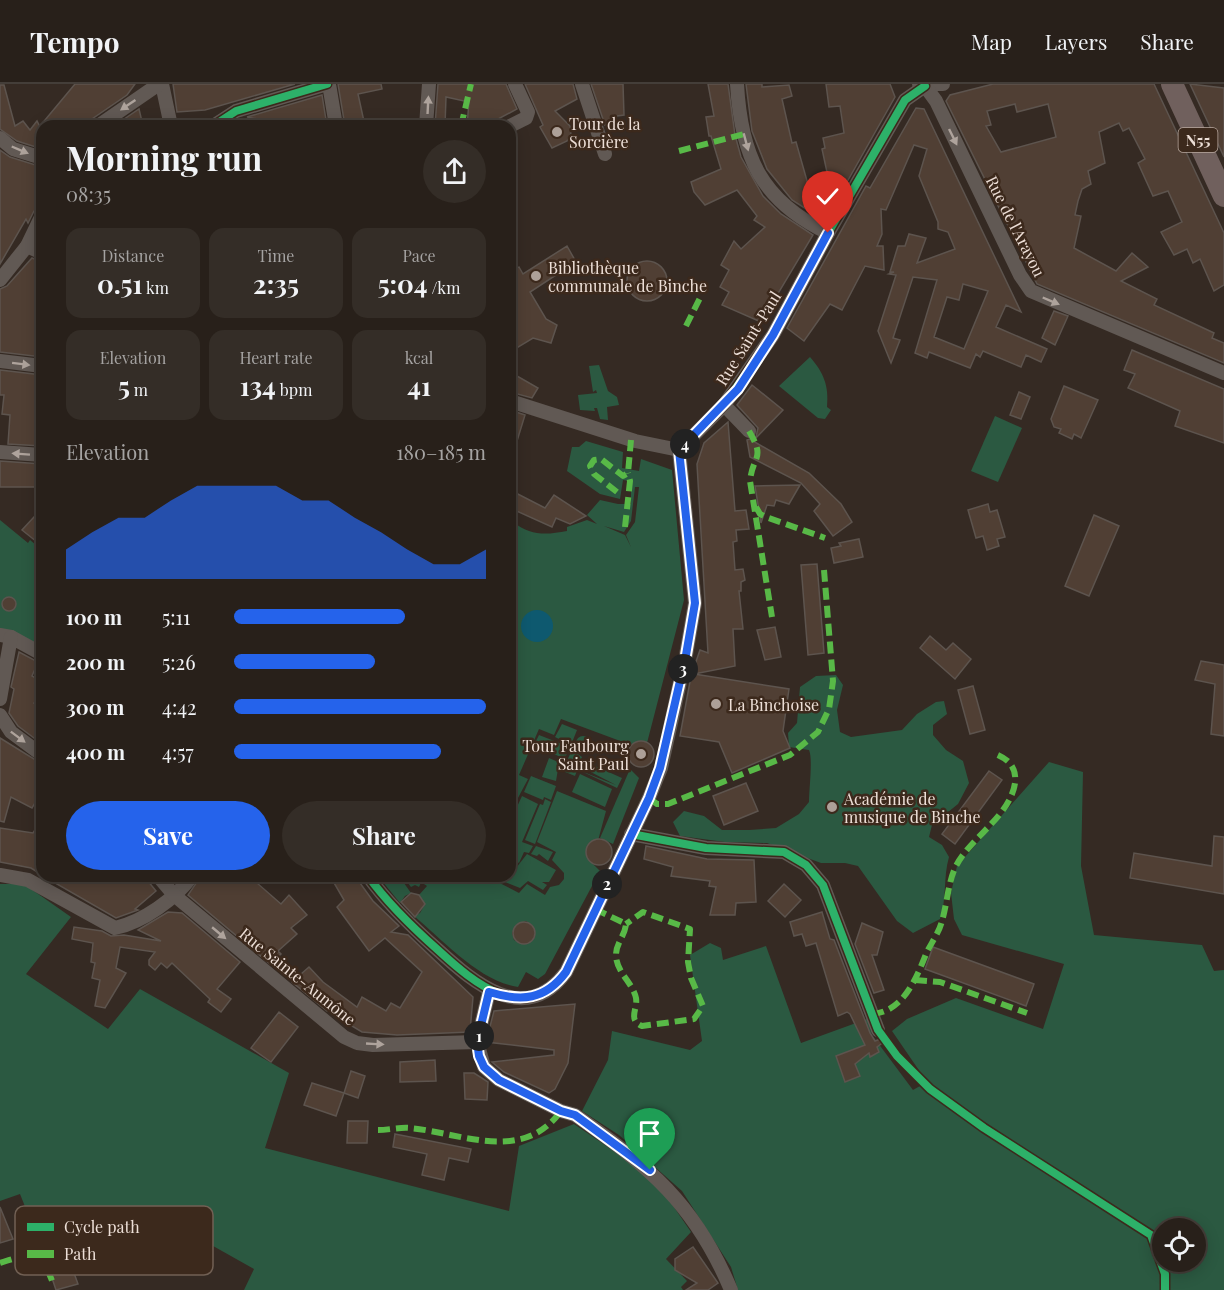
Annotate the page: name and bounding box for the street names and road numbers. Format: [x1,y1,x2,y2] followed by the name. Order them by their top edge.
[1178,128,1218,152] road number: N55
[982,172,1050,280] street label: Rue de l'Arayou
[711,287,786,389] street label: Rue Saint-Paul
[235,923,361,1029] street label: Rue Sainte-Aumône

